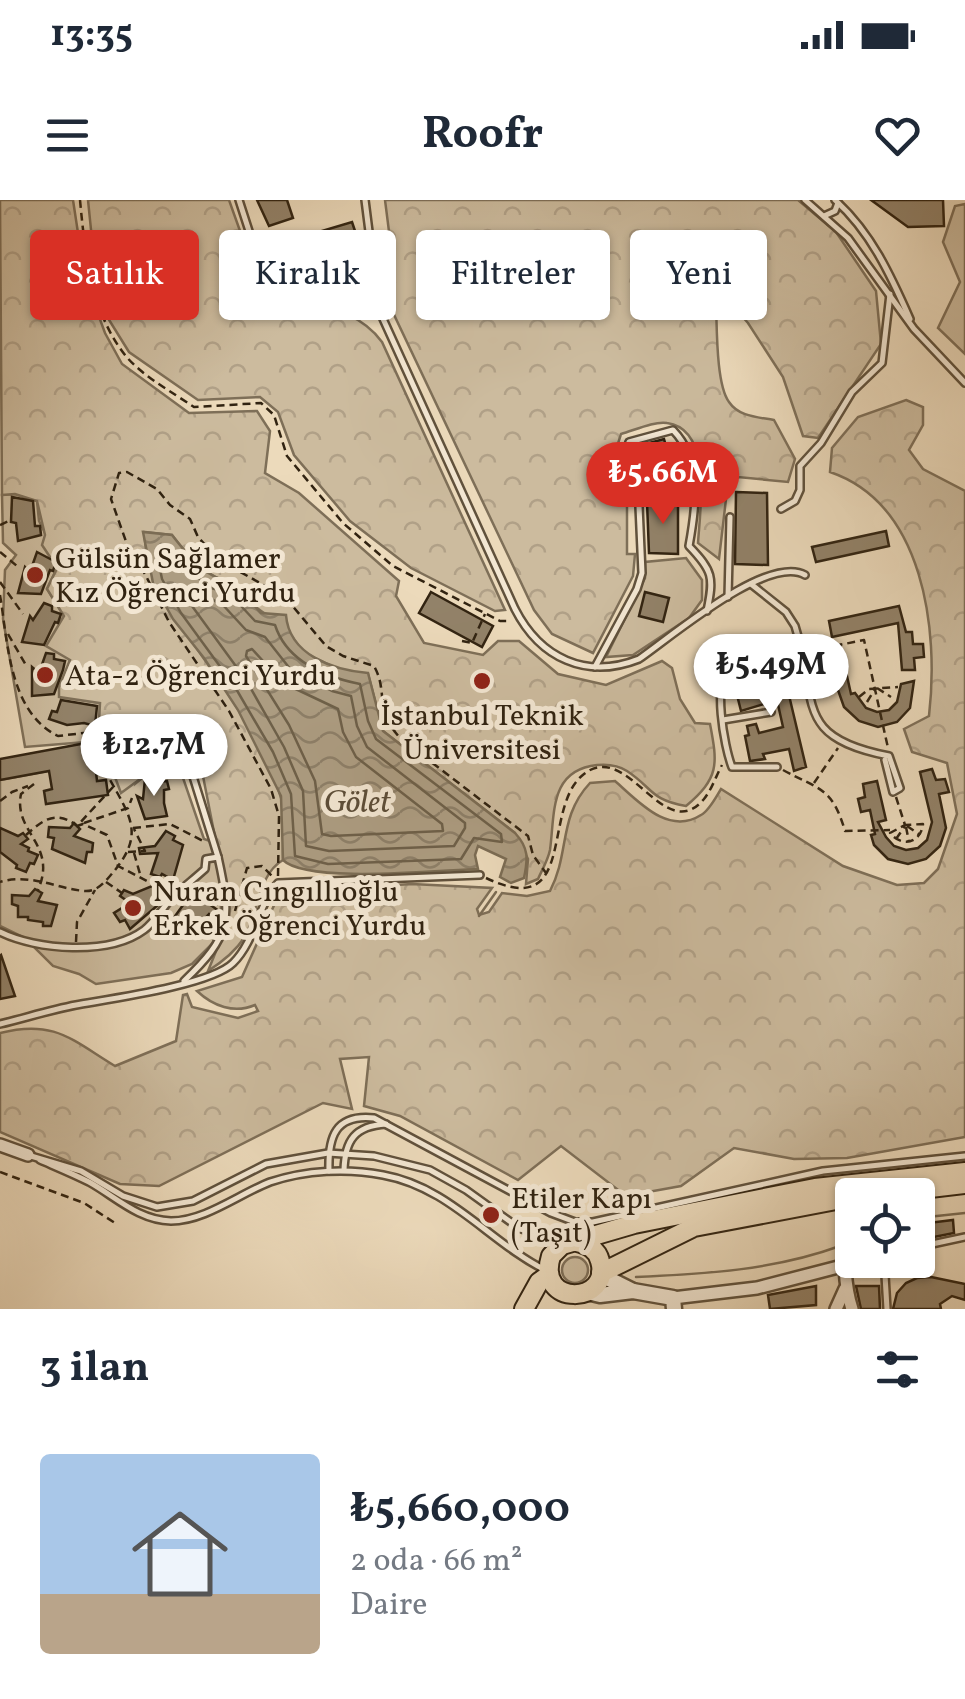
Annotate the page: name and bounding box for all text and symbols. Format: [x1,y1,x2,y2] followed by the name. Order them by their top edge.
[50,9,133,62] text: 13:35
[422,104,543,167] text: Roofr
[40,108,95,163] icon: menu
[870,108,925,163] icon: heart
[30,230,199,320] chip: Satılık
[219,230,396,320] chip: Kiralık
[416,230,610,320] chip: Filtreler
[630,230,767,320] chip: Yeni
[582,442,744,527] pin: ₺5.66M
[608,452,718,496] text: ₺5.66M
[55,539,296,615] place label: Gülsün Sağlamer Kız Öğrenci Yurdu
[24,564,46,586] marker: Gülsün Sağlamer Kız Öğrenci Yurdu
[690,634,852,719] pin: ₺5.49M
[716,644,826,688] text: ₺5.49M
[65,656,336,698] place label: Ata-2 Öğrenci Yurdu
[34,664,56,686] marker: Ata-2 Öğrenci Yurdu
[471,670,493,692] marker: İstanbul Teknik Üniversitesi
[380,696,584,772] place label: İstanbul Teknik Üniversitesi
[73,714,235,799] pin: ₺12.7M
[103,724,205,768] text: ₺12.7M
[324,782,391,826] water label: Gölet
[153,872,426,948] place label: Nuran Cıngıllıoğlu Erkek Öğrenci Yurdu
[122,897,144,919] marker: Nuran Cıngıllıoğlu Erkek Öğrenci Yurdu
[835,1178,935,1278] map controls
[835,1178,935,1278] button: locate
[511,1179,652,1255] place label: Etiler Kapı (Taşıt)
[480,1204,502,1226] marker: Etiler Kapı (Taşıt)
[40,1340,150,1399] text: 3 ilan
[870,1342,925,1397] icon: filters
[350,1481,570,1540] text: ₺5,660,000
[120,1494,240,1614] icon: home
[350,1540,523,1584] text: 2 oda · 66 m²
[350,1584,428,1628] text: Daire

